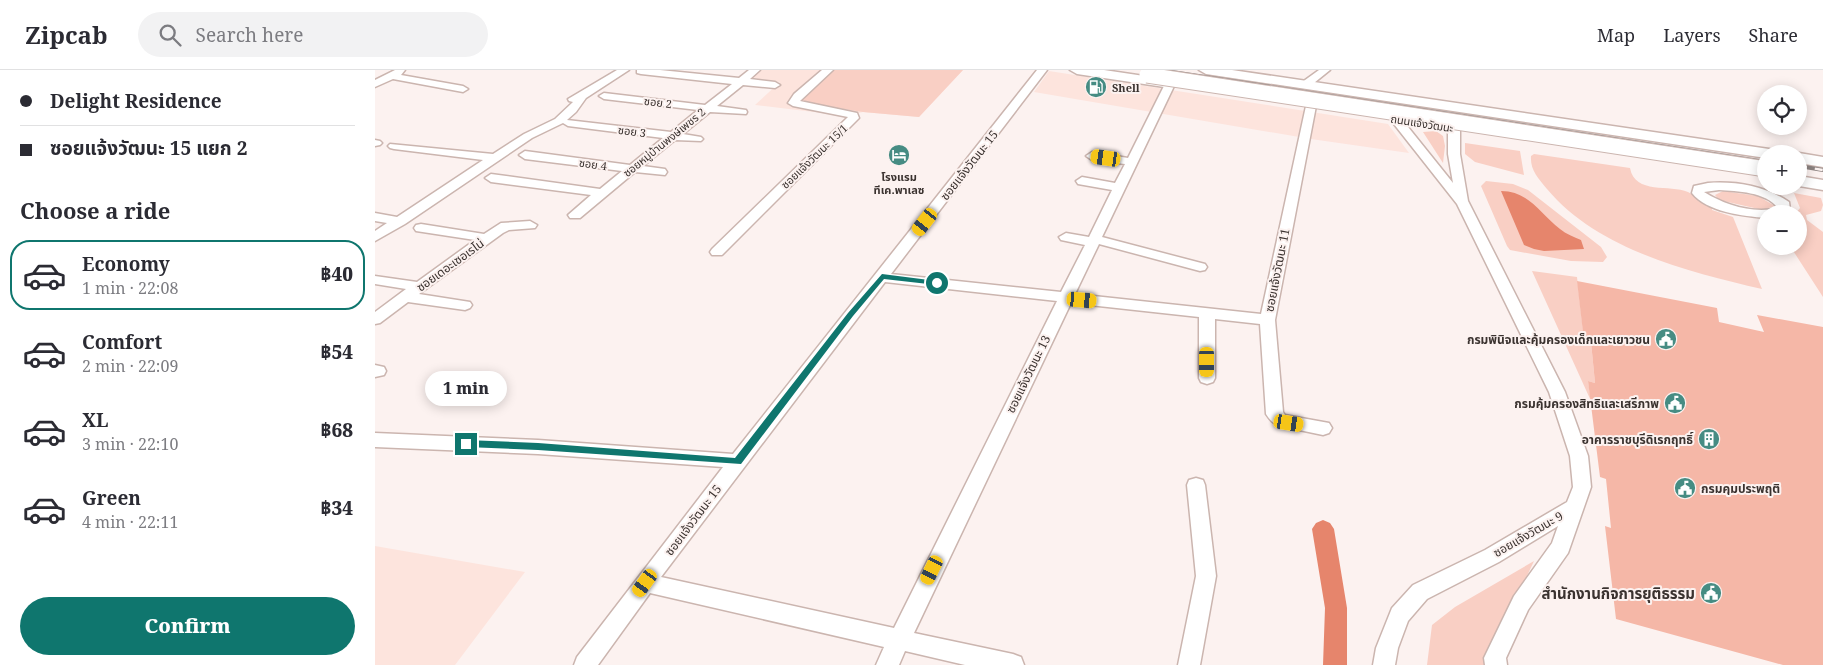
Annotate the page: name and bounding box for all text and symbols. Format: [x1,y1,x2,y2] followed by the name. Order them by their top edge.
[138,12,488,57] search box
[25,18,108,51] text: Zipcab
[156,21,184,49] icon: search
[196,22,303,48] text: Search here
[1597,23,1635,47] text: Map
[1663,23,1721,47] text: Layers
[1749,23,1798,47] text: Share
[1084,75,1108,99] fuel station icon: Shell
[1112,80,1140,95] place label: Shell
[1757,85,1807,255] map controls
[1757,85,1807,135] button: locate
[50,88,222,114] text: Delight Residence
[643,93,673,111] street label: ซอย 2
[620,104,708,180] street label: ซอยหมู่บ้านพงษ์เพชร 2
[1389,111,1455,135] street label: ถนนแจ้งวัฒนะ
[778,120,850,192] street label: ซอยแจ้งวัฒนะ 15/1
[617,122,647,140] street label: ซอย 3
[936,126,1002,204] street label: ซอยแจ้งวัฒนะ 15
[50,135,247,161] text: ซอยแจ้งวัฒนะ 15 แยก 2
[887,143,911,167] hotel icon: โรงแรม ทีเค.พาเลซ
[1757,145,1807,195] button: +
[1090,148,1121,168] car
[578,155,608,173] street label: ซอย 4
[874,169,925,197] place label: โรงแรม ทีเค.พาเลซ
[20,195,170,225] text: Choose a ride
[1757,205,1807,255] button: −
[909,206,940,238] car
[1261,227,1293,313] street label: ซอยแจ้งวัฒนะ 11
[413,235,487,295] street label: ซอยเดอะเซอเรโน่
[82,251,170,277] text: Economy
[22,253,67,298] icon: car
[320,261,353,287] text: ฿40
[926,272,948,294] route start
[82,277,178,299] text: 1 min · 22:08
[1066,291,1097,309] car
[1654,327,1678,351] public building icon: กรมพินิจและคุ้มครองเด็กและเยาวชน
[82,329,162,355] text: Comfort
[22,331,67,376] icon: car
[1467,331,1650,348] place label: กรมพินิจและคุ้มครองเด็กและเยาวชน
[1002,332,1054,416] street label: ซอยแจ้งวัฒนะ 13
[320,339,353,365] text: ฿54
[1199,347,1214,377] car
[82,355,178,377] text: 2 min · 22:09
[425,372,507,406] callout: 1 min
[443,377,489,399] text: 1 min
[1663,391,1687,415] public building icon: กรมคุ้มครองสิทธิและเสรีภาพ
[1514,395,1659,412] place label: กรมคุ้มครองสิทธิและเสรีภาพ
[82,407,108,433] text: XL
[22,409,67,454] icon: car
[1273,413,1304,433] car
[320,417,353,443] text: ฿68
[1697,427,1721,451] building icon: อาคารราชบุรีดิเรกฤทธิ์
[1582,431,1694,448] place label: อาคารราชบุรีดิเรกฤทธิ์
[82,433,178,455] text: 3 min · 22:10
[455,433,477,455] route end
[1673,476,1697,500] public building icon: กรมคุมประพฤติ
[1701,480,1780,497] place label: กรมคุมประพฤติ
[661,481,725,559] street label: ซอยแจ้งวัฒนะ 15
[82,485,141,511] text: Green
[22,487,67,532] icon: car
[320,495,353,521] text: ฿34
[1490,507,1566,561] street label: ซอยแจ้งวัฒนะ 9
[82,511,178,533] text: 4 min · 22:11
[918,553,945,587] car
[630,566,659,600] car
[1699,581,1723,605] public building icon: สำนักงานกิจการยุติธรรม
[1541,583,1695,603] place label: สำนักงานกิจการยุติธรรม
[20,597,355,655] button: Confirm

